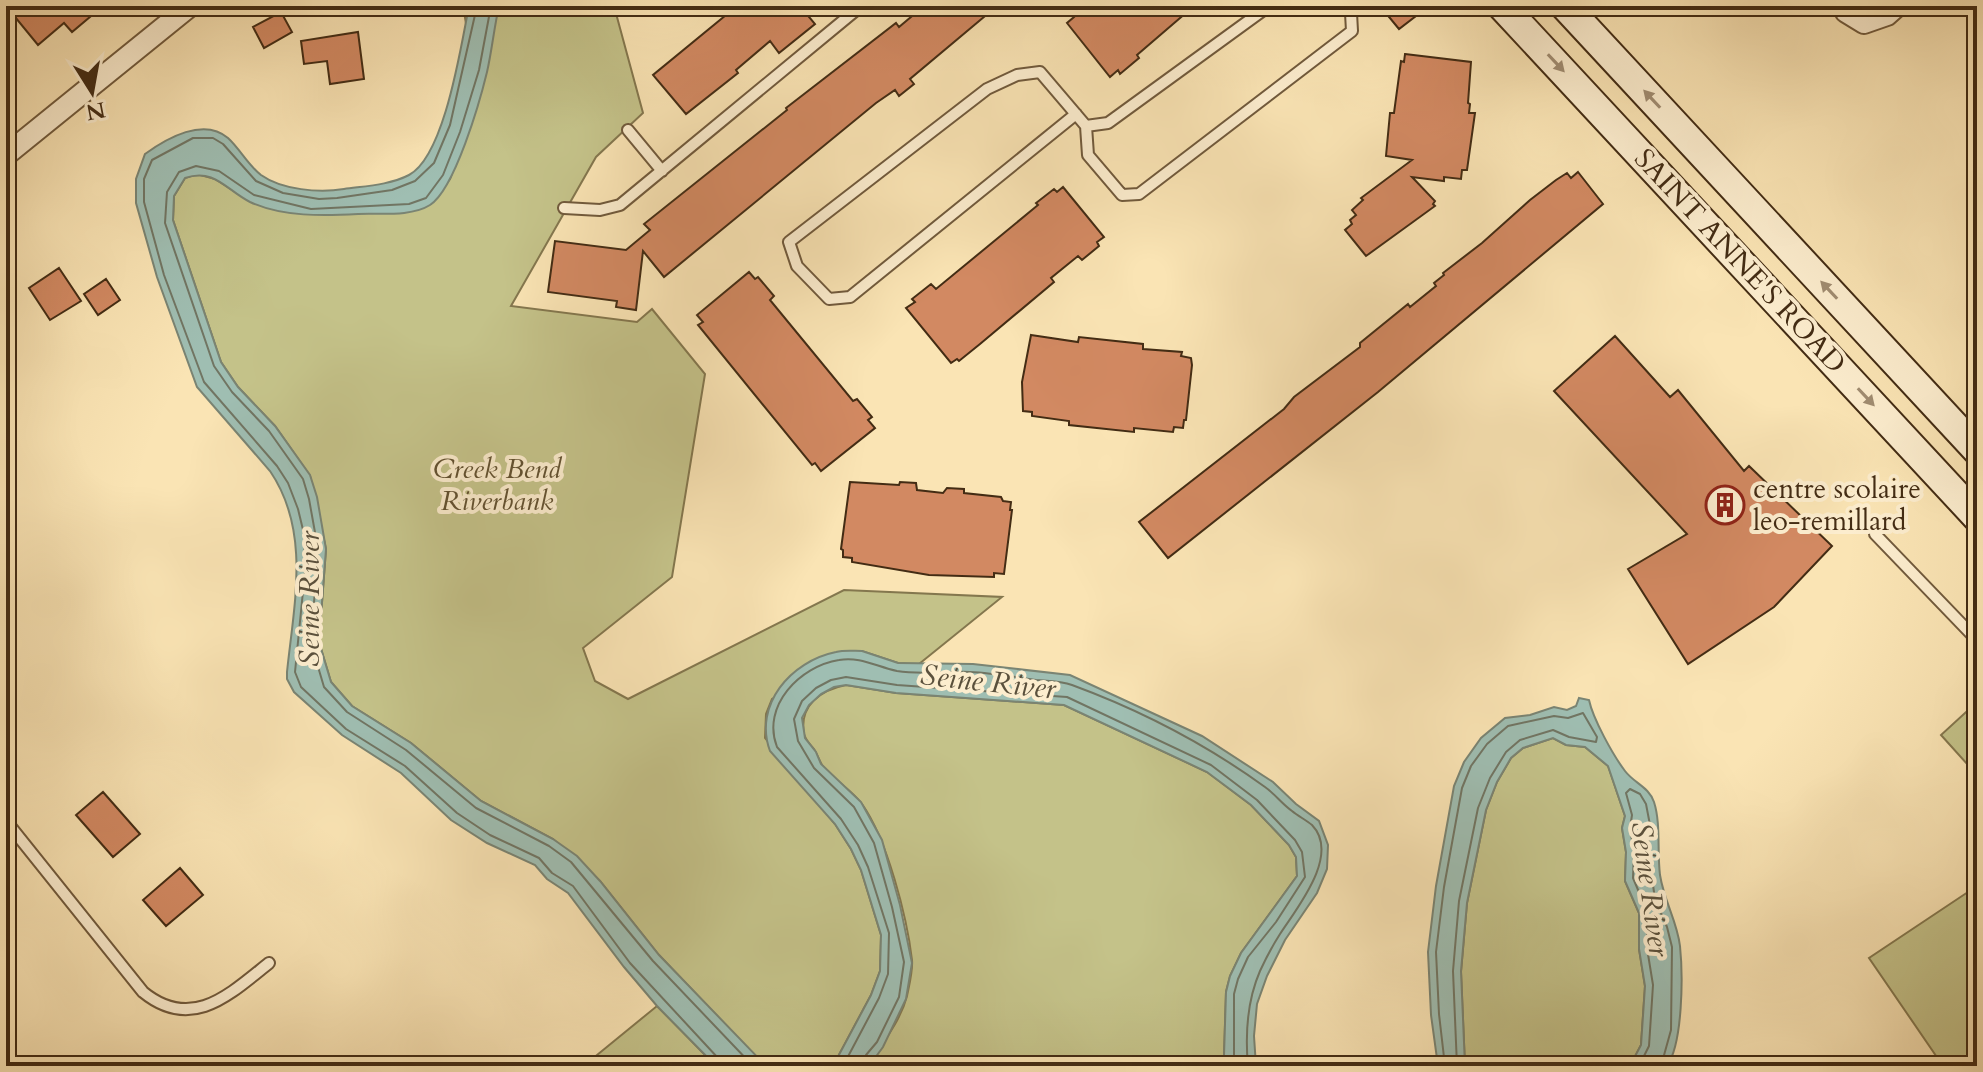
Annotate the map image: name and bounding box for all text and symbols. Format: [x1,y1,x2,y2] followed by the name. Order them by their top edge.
[52,52,132,132] north arrow
[1546,53,1564,72] one-way arrow
[1643,90,1661,109] one-way arrow
[83,94,108,127] text: N
[1626,140,1854,382] street label: SAINT ANNE'S ROAD
[1820,280,1838,299] one-way arrow
[1856,387,1875,406] one-way arrow
[433,450,563,520] park label: Creek Bend Riverbank
[1753,470,1921,540] place label: centre scolaire leo-remillard
[1704,484,1746,526] building icon: centre scolaire leo-remillard
[289,530,330,667] water label: Seine River
[918,655,1059,710] water label: Seine River
[1620,819,1680,960] water label: Seine River

